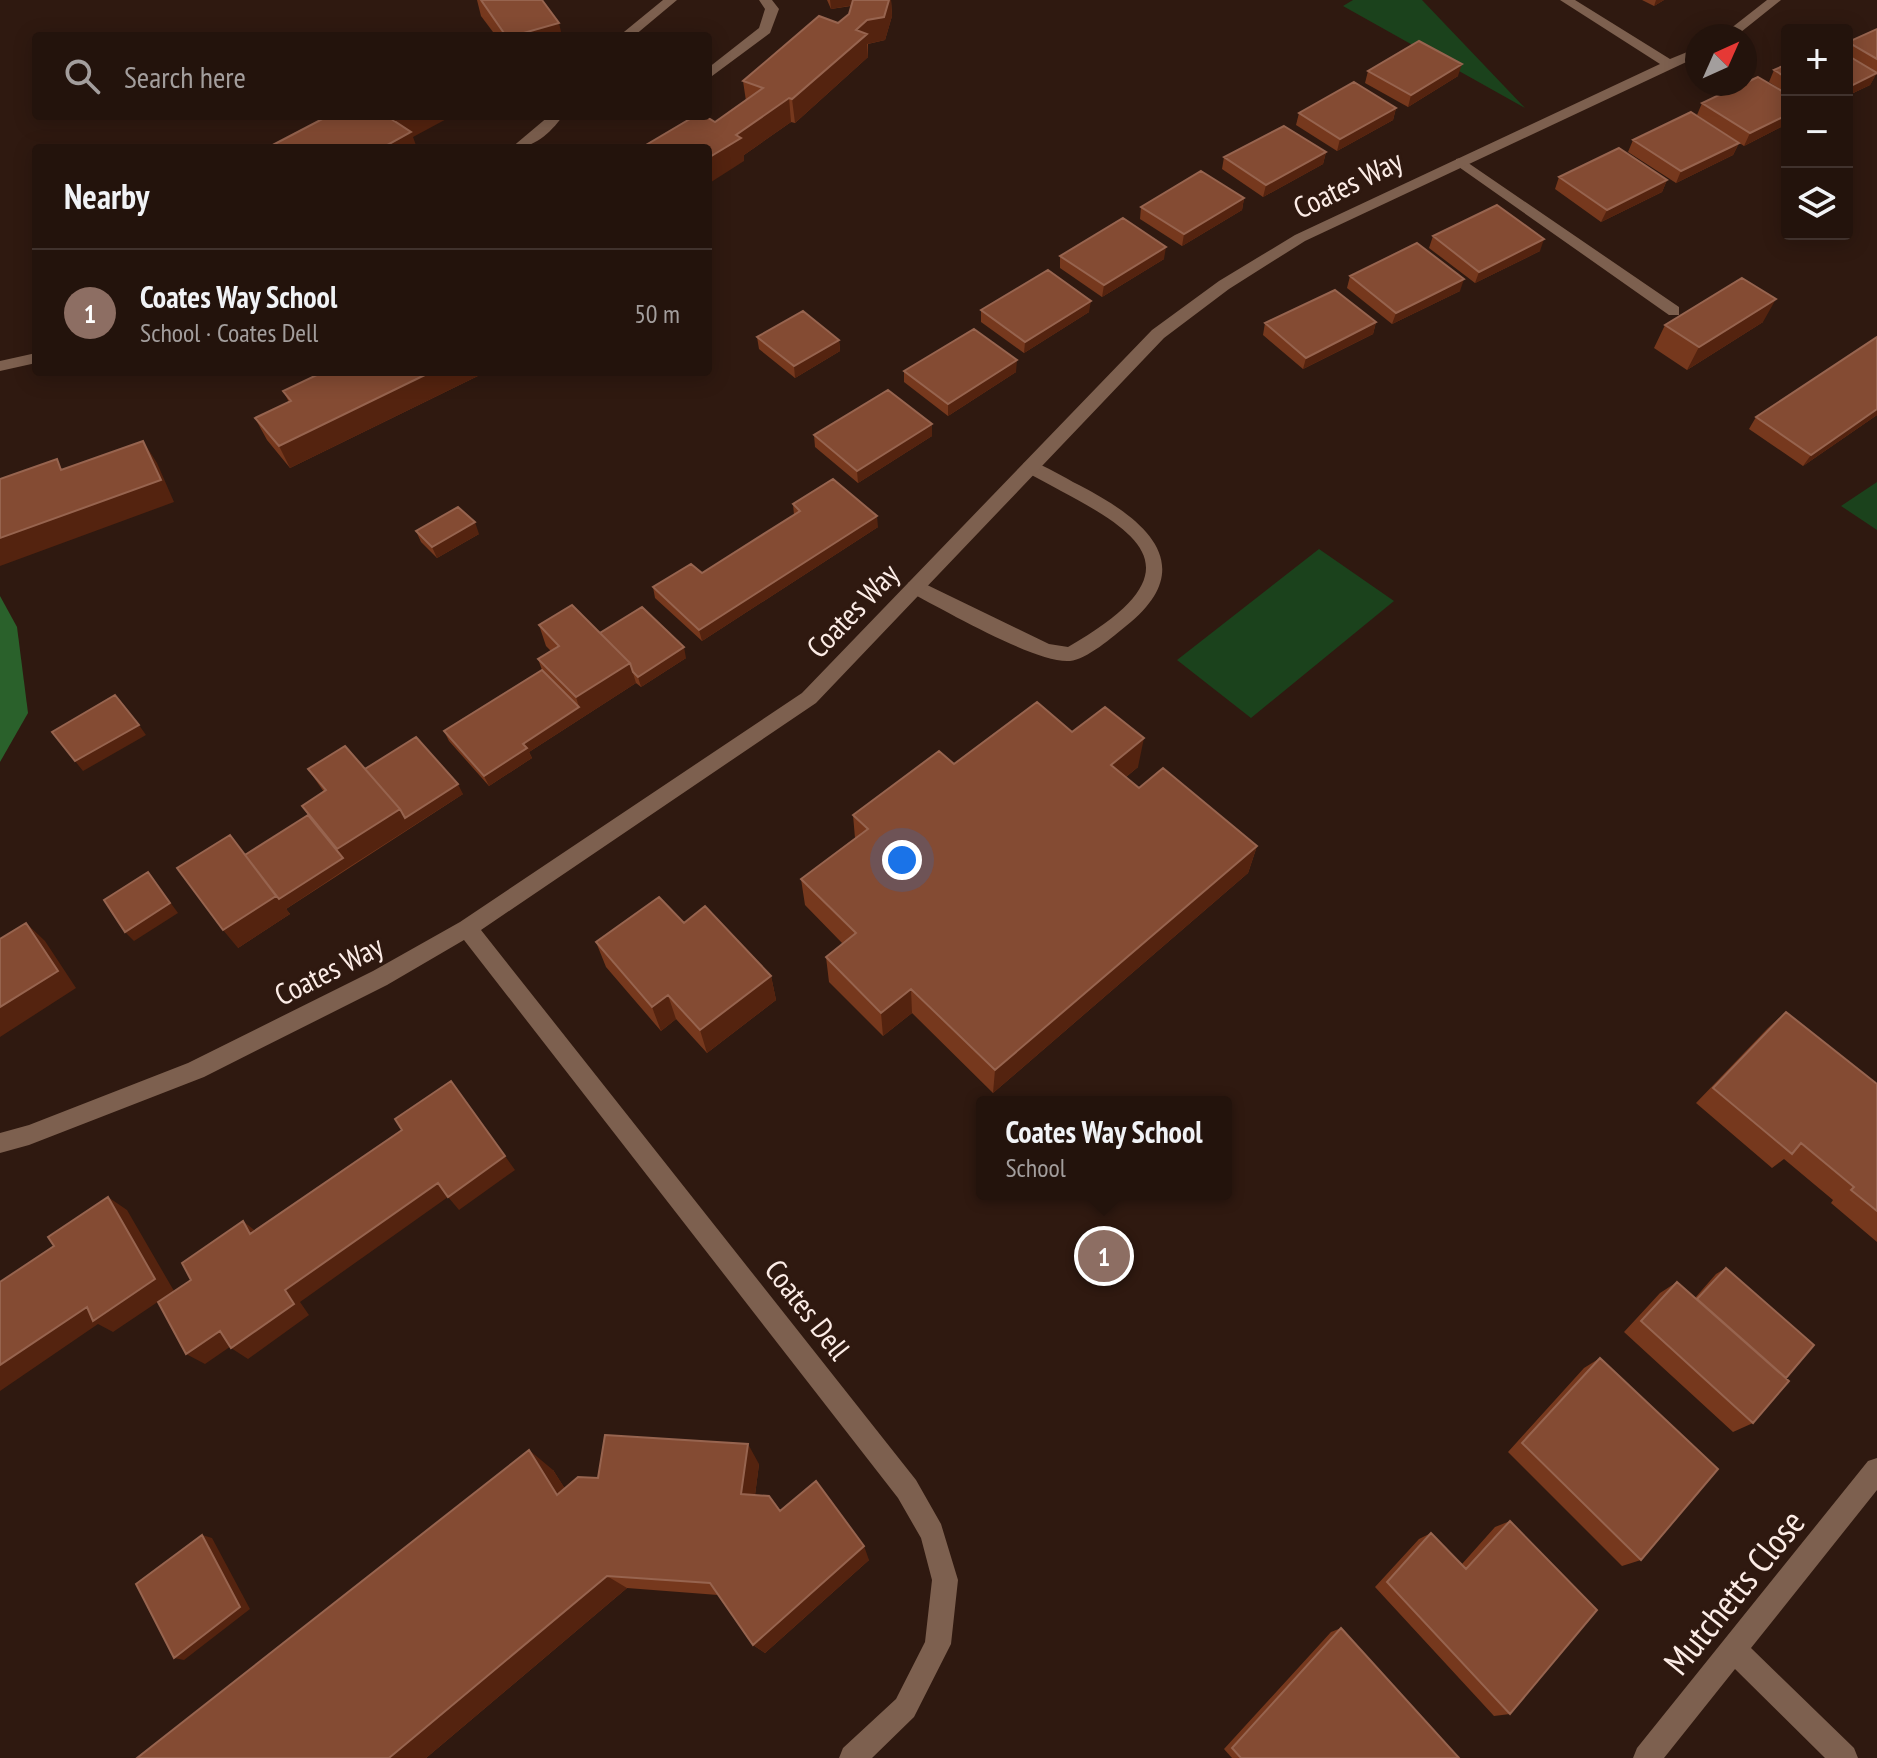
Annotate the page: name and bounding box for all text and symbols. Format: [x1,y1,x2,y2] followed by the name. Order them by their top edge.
[1685,24,1757,96] north arrow
[1781,24,1853,240] map controls
[1781,24,1853,96] button: +
[32,32,712,120] search box
[60,54,104,98] icon: search
[124,57,246,96] text: Search here
[1781,96,1853,168] button: −
[1286,140,1409,227] street label: Coates Way
[1781,168,1853,240] button: layers
[64,174,149,218] text: Nearby
[140,277,337,316] text: Coates Way School
[84,297,96,330] text: 1
[634,297,680,330] text: 50 m
[140,316,318,349] text: School · Coates Dell
[797,554,907,665] street label: Coates Way
[882,840,922,880] your location
[267,925,390,1014] street label: Coates Way
[976,1096,1232,1200] popup
[1005,1112,1203,1151] text: Coates Way School
[1005,1151,1066,1184] text: School
[1078,1226,1130,1286] pin: 1
[757,1251,860,1367] street label: Coates Dell
[1653,1500,1814,1684] street label: Mutchetts Close

